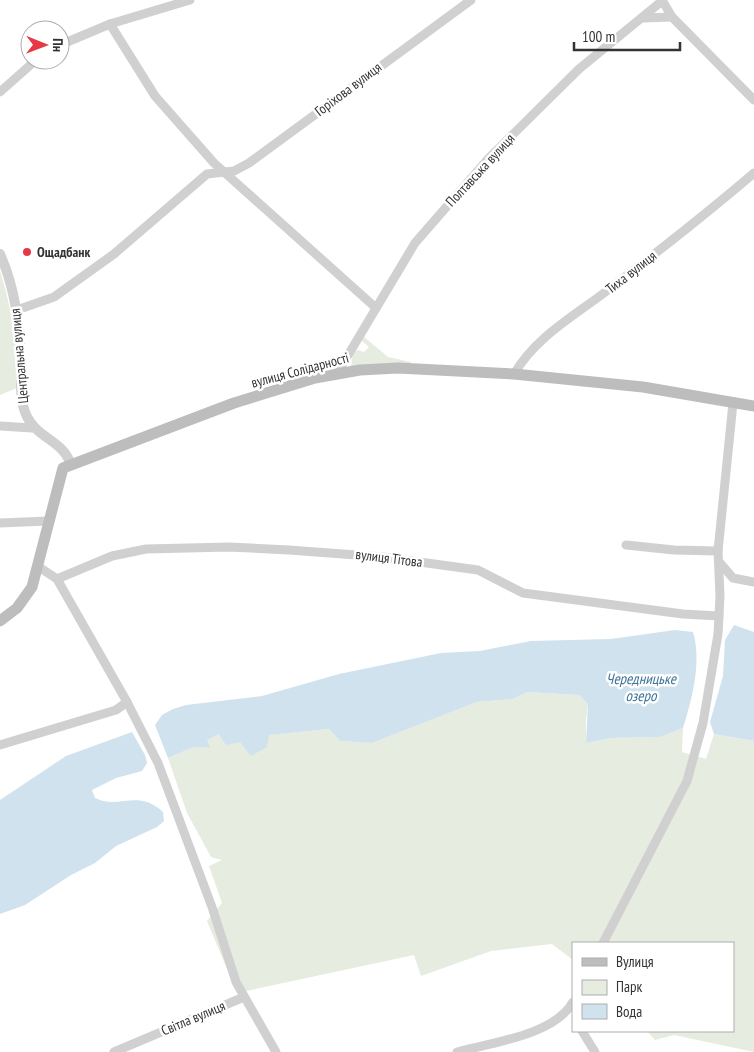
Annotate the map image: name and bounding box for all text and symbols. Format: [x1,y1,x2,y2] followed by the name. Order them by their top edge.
[20,20,70,70] north arrow
[574,20,680,52] scale bar
[582,27,615,46] text: 100 m
[49,38,67,52] text: Пн
[311,58,385,120] street label: Горіхова вулиця
[442,130,518,210] street label: Полтавська вулиця
[37,243,91,261] place label: Ощадбанк
[21,246,33,258] marker: Ощадбанк
[602,247,660,297] street label: Тиха вулиця
[6,308,32,404] street label: Центральна вулиця
[249,348,351,392] street label: вулиця Солідарності
[355,545,423,571] street label: вулиця Тітова
[606,669,677,705] water label: Чередницьке озеро
[572,942,734,1032] legend
[616,952,654,971] text: Вулиця
[616,977,642,996] text: Парк
[158,996,228,1040] street label: Світла вулиця
[616,1002,642,1021] text: Вода

